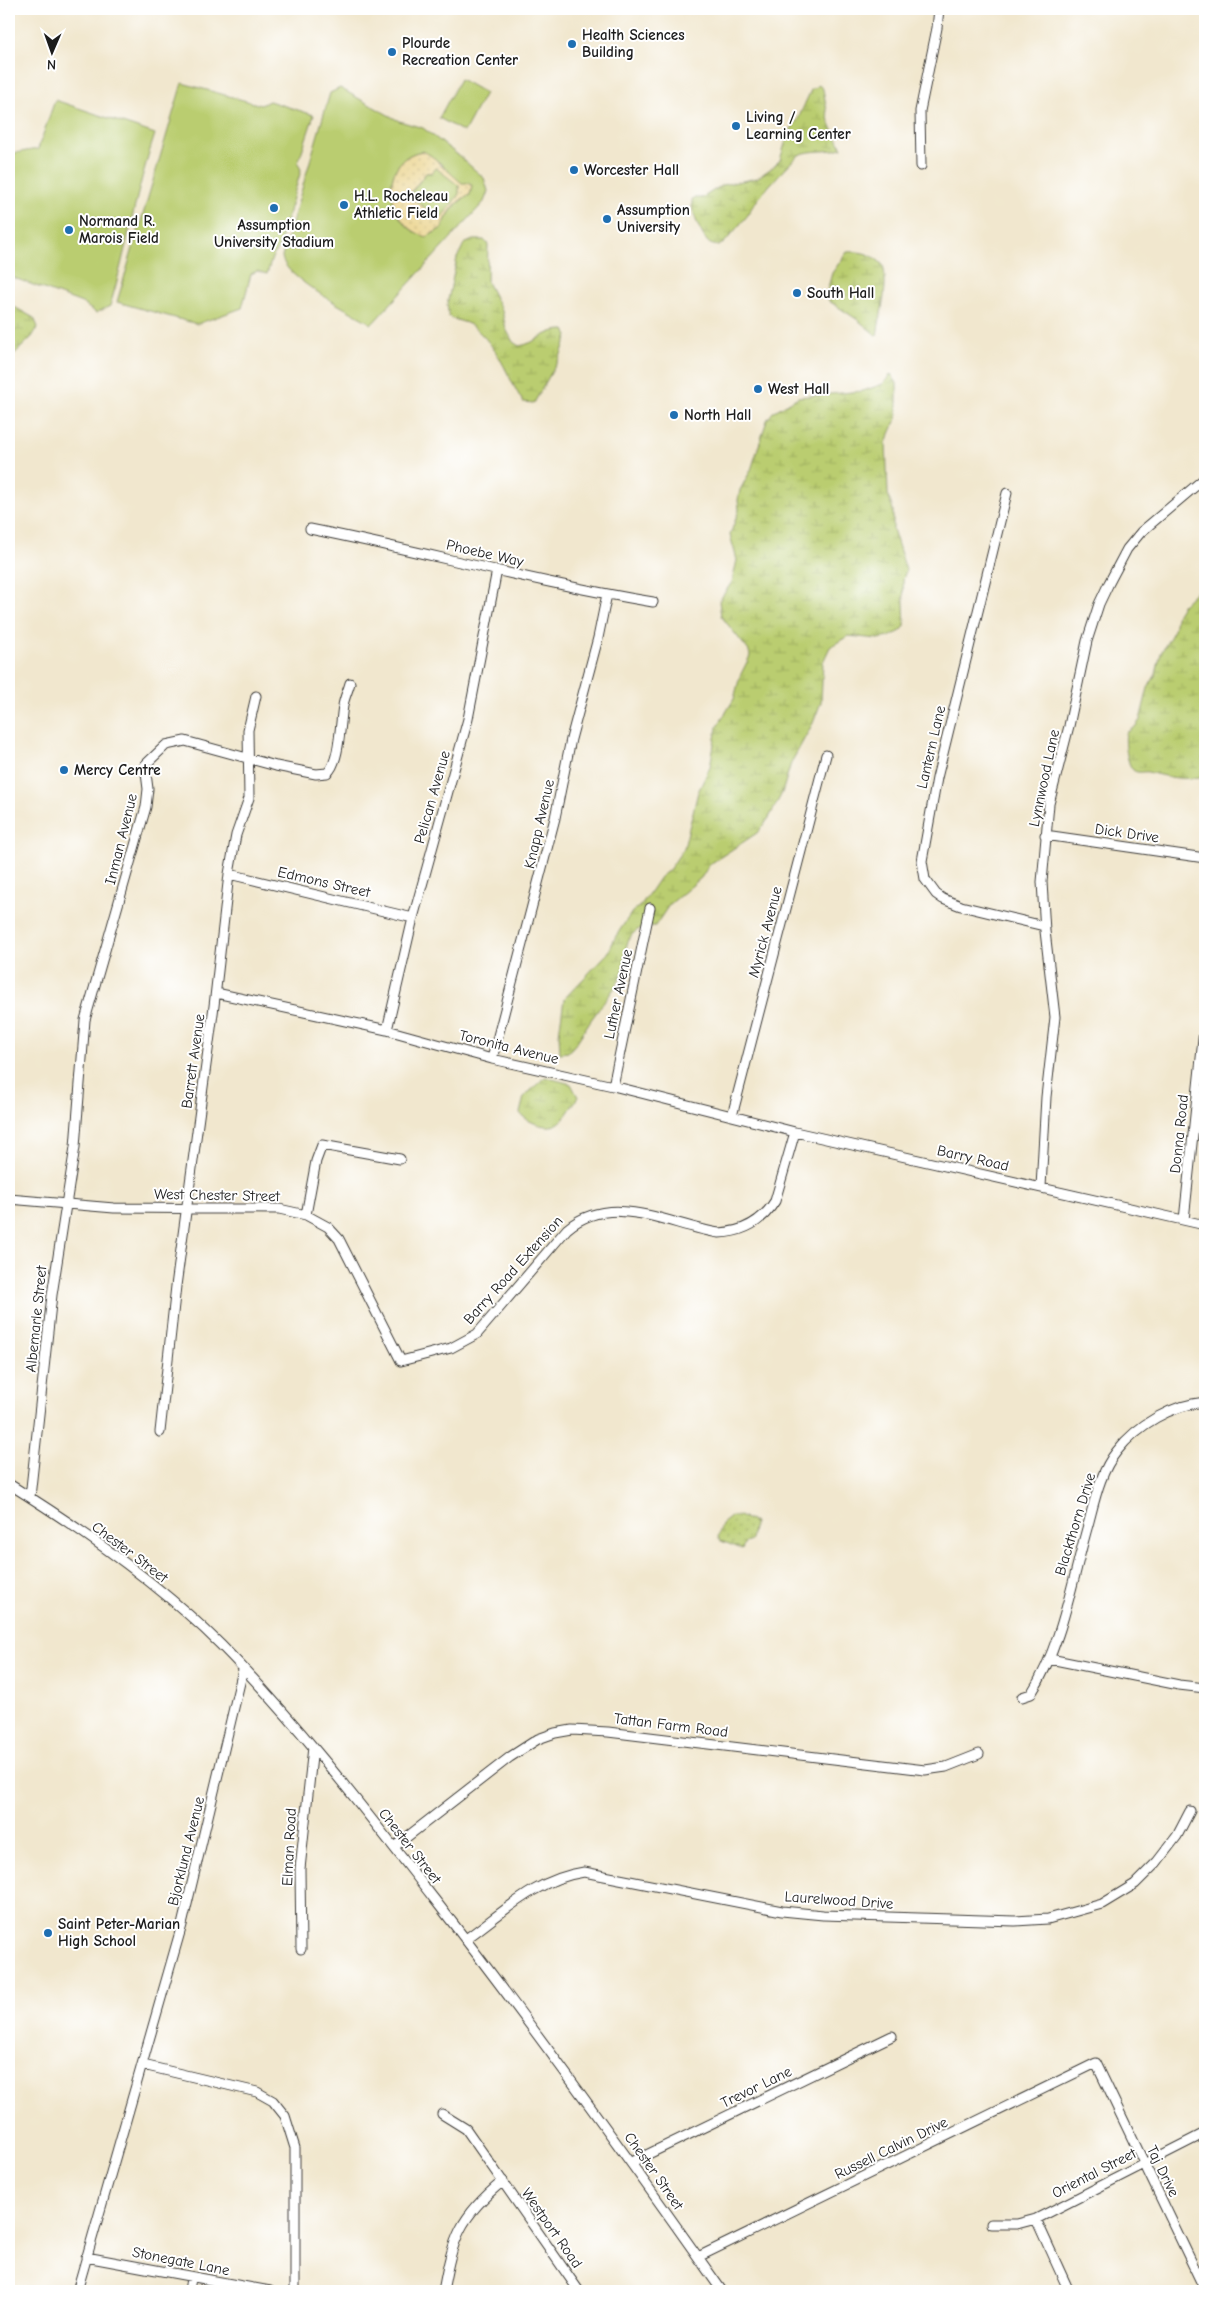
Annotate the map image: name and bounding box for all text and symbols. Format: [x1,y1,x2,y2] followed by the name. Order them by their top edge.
[582,26,685,61] place label: Health Sciences Building
[28,28,78,78] north arrow
[402,34,518,69] place label: Plourde Recreation Center
[566,38,578,50] marker: Health Sciences Building
[386,46,398,58] marker: Plourde Recreation Center
[47,56,56,73] text: N
[746,108,851,143] place label: Living / Learning Center
[730,120,742,132] marker: Living / Learning Center
[584,161,679,179] place label: Worcester Hall
[568,164,580,176] marker: Worcester Hall
[354,187,448,222] place label: H.L. Rocheleau Athletic Field
[338,199,350,211] marker: H.L. Rocheleau Athletic Field
[617,201,690,236] place label: Assumption University
[268,202,280,214] marker: Assumption University Stadium
[79,212,159,247] place label: Normand R. Marois Field
[601,213,613,225] marker: Assumption University
[214,216,334,251] place label: Assumption University Stadium
[63,224,75,236] marker: Normand R. Marois Field
[807,284,874,302] place label: South Hall
[791,287,803,299] marker: South Hall
[768,380,829,398] place label: West Hall
[752,383,764,395] marker: West Hall
[684,406,751,424] place label: North Hall
[668,409,680,421] marker: North Hall
[445,535,526,571] street label: Phoebe Way
[913,703,949,790] street label: Lantern Lane
[1025,727,1063,828] street label: Lynnwood Lane
[410,748,454,846] street label: Pelican Avenue
[74,761,161,779] place label: Mercy Centre
[58,764,70,776] marker: Mercy Centre
[520,777,558,870] street label: Knapp Avenue
[101,791,141,886] street label: Inman Avenue
[1094,820,1161,846] street label: Dick Drive
[276,863,373,902] street label: Edmons Street
[744,884,786,980] street label: Myrick Avenue
[600,947,636,1041] street label: Luther Avenue
[177,1012,209,1110] street label: Barrett Avenue
[457,1026,561,1068] street label: Toronita Avenue
[1166,1094,1192,1174] street label: Donna Road
[935,1141,1011,1175] street label: Barry Road
[154,1185,281,1205] street label: West Chester Street
[460,1212,566,1328] street label: Barry Road Extension
[21,1264,51,1373] street label: Albemarle Street
[1051,1470,1099,1578] street label: Blackthorn Drive
[88,1517,172,1587] street label: Chester Street
[613,1709,729,1741] street label: Tattan Farm Road
[164,1794,208,1907] street label: Bjorklund Avenue
[375,1805,446,1888] street label: Chester Street
[278,1807,300,1887] street label: Elman Road
[784,1887,894,1913] street label: Laurelwood Drive
[58,1915,180,1950] place label: Saint Peter-Marian High School
[42,1927,54,1939] marker: Saint Peter-Marian High School
[718,2062,795,2112] street label: Trevor Lane
[831,2113,951,2183] street label: Russell Calvin Drive
[621,2129,688,2214] street label: Chester Street
[1143,2142,1183,2200] street label: Taj Drive
[1049,2144,1140,2202] street label: Oriental Street
[518,2185,586,2271] street label: Westport Road
[131,2243,232,2279] street label: Stonegate Lane

